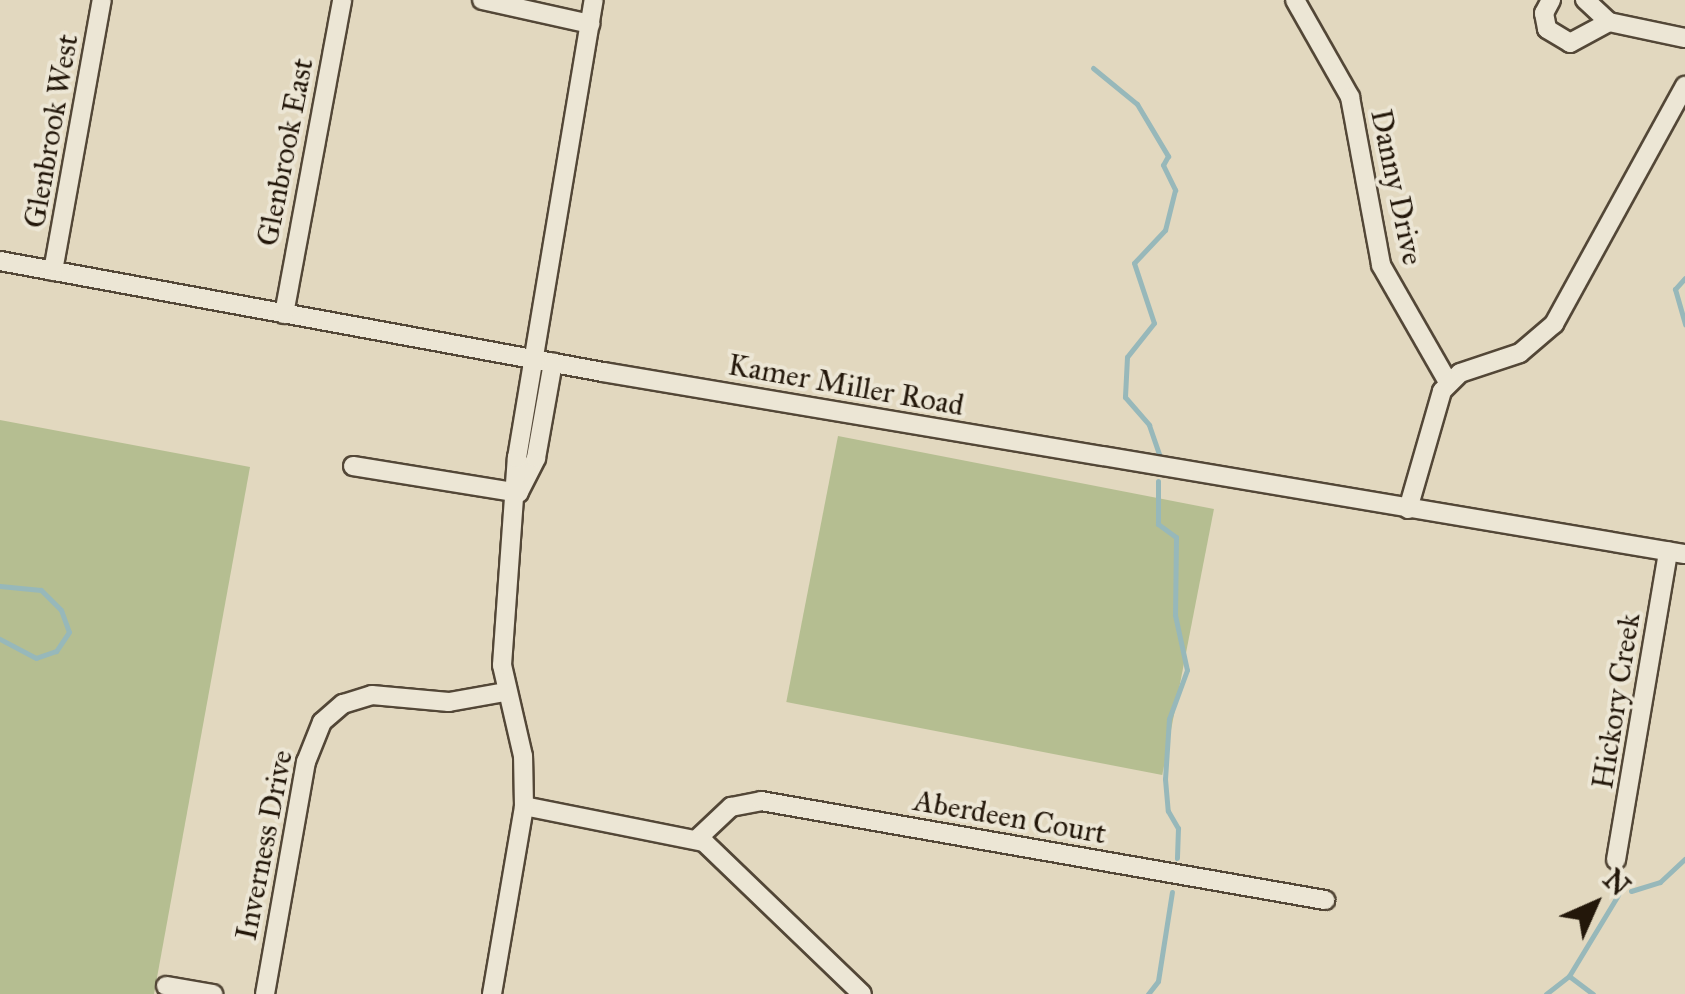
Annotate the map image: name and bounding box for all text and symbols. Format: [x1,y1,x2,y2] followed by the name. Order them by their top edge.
[16,31,86,231] street label: Glenbrook West
[249,55,321,249] street label: Glenbrook East
[1363,106,1431,268] street label: Danny Drive
[725,347,967,423] street label: Kamer Miller Road
[1584,610,1648,792] street label: Hickory Creek
[228,747,300,943] street label: Inverness Drive
[911,782,1109,852] street label: Aberdeen Court
[1545,854,1645,954] north arrow
[1596,862,1637,903] text: N

